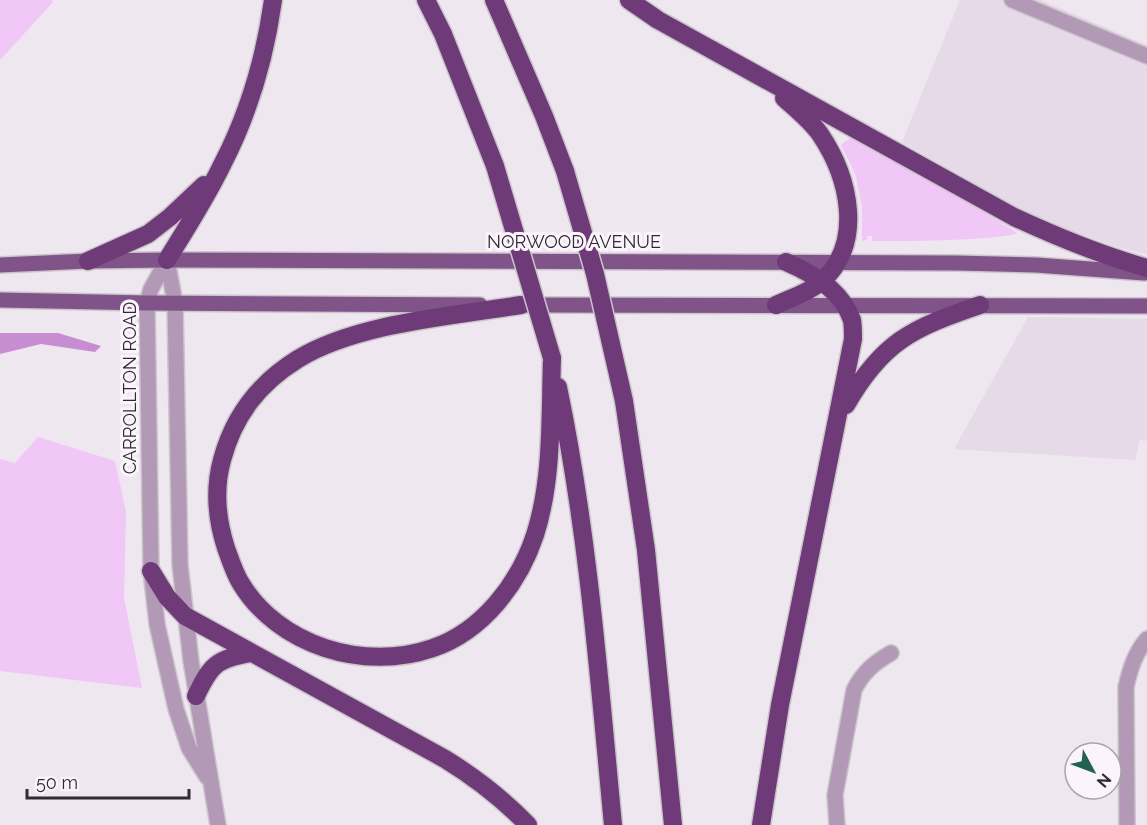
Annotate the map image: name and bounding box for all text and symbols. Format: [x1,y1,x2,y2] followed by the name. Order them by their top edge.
[487,231,661,252] street label: NORWOOD AVENUE
[119,302,140,474] street label: CARROLLTON ROAD
[1063,741,1123,801] north arrow
[27,762,189,800] scale bar
[1093,770,1115,791] text: N
[36,772,78,793] text: 50 m

